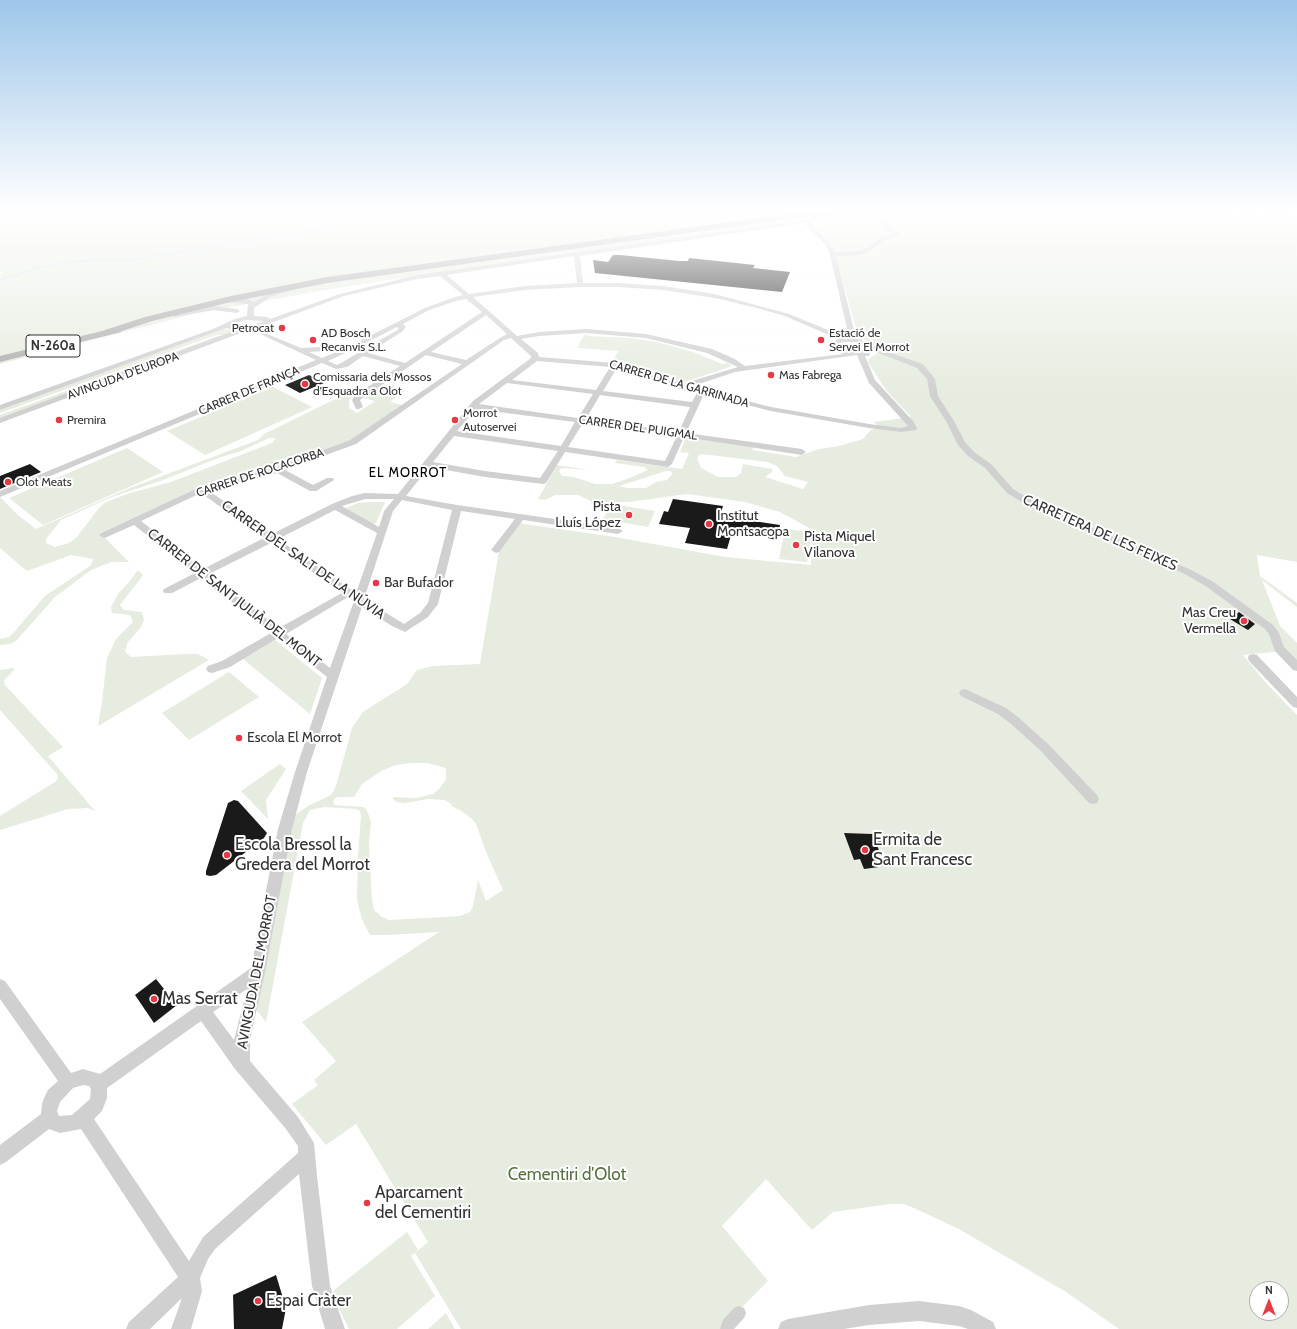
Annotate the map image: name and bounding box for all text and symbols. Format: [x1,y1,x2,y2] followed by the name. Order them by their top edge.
[232,321,274,335] place label: Petrocat
[277,323,287,333] marker: Petrocat
[321,326,386,354] place label: AD Bosch Recanvis S.L.
[829,326,909,354] place label: Estació de Servei El Morrot
[26,335,80,357] road number: N-260a
[308,335,318,345] marker: AD Bosch Recanvis S.L.
[816,335,826,345] marker: Estació de Servei El Morrot
[65,349,181,403] street label: AVINGUDA D'EUROPA
[607,357,751,411] street label: CARRER DE LA GARRINADA
[196,363,302,419] street label: CARRER DE FRANÇA
[779,368,842,382] place label: Mas Fabrega
[313,370,431,398] place label: Comissaria dels Mossos d'Esquadra a Olot
[766,370,776,380] marker: Mas Fabrega
[300,379,310,389] marker: Comissaria dels Mossos d'Esquadra a Olot
[463,406,517,434] place label: Morrot Autoservei
[67,413,106,427] place label: Premira
[578,413,698,443] street label: CARRER DEL PUIGMAL
[54,415,64,425] marker: Premira
[450,415,460,425] marker: Morrot Autoservei
[194,446,326,500] street label: CARRER DE ROCACORBA
[369,465,447,481] district label: EL MORROT
[16,475,72,489] place label: Olot Meats
[3,477,13,487] marker: Olot Meats
[1020,491,1180,575] street label: CARRETERA DE LES FEIXES
[218,497,388,623] street label: CARRER DEL SALT DE LA NÚVIA
[555,499,621,532] place label: Pista Lluís López
[717,508,789,540] place label: Institut Montsacopa
[624,510,634,520] marker: Pista Lluís López
[704,519,714,529] marker: Institut Montsacopa
[144,525,324,671] street label: CARRER DE SANT JULIÀ DEL MONT
[804,529,875,562] place label: Pista Miquel Vilanova
[791,540,801,550] marker: Pista Miquel Vilanova
[384,575,453,591] place label: Bar Bufador
[371,578,381,588] marker: Bar Bufador
[1182,605,1236,638] place label: Mas Creu Vermella
[1239,616,1249,626] marker: Mas Creu Vermella
[247,730,342,746] place label: Escola El Morrot
[234,733,244,743] marker: Escola El Morrot
[873,830,972,870] place label: Ermita de Sant Francesc
[235,835,370,875] place label: Escola Bressol la Gredera del Morrot
[860,845,870,855] marker: Ermita de Sant Francesc
[222,850,232,860] marker: Escola Bressol la Gredera del Morrot
[234,894,280,1050] street label: AVINGUDA DEL MORROT
[162,989,238,1009] place label: Mas Serrat
[149,994,159,1004] marker: Mas Serrat
[508,1165,626,1185] park label: Cementiri d'Olot
[375,1183,471,1223] place label: Aparcament del Cementiri
[362,1198,372,1208] marker: Aparcament del Cementiri
[1249,1281,1289,1321] north arrow
[1265,1283,1273,1297] text: N
[266,1291,351,1311] place label: Espai Cràter
[253,1296,263,1306] marker: Espai Cràter

